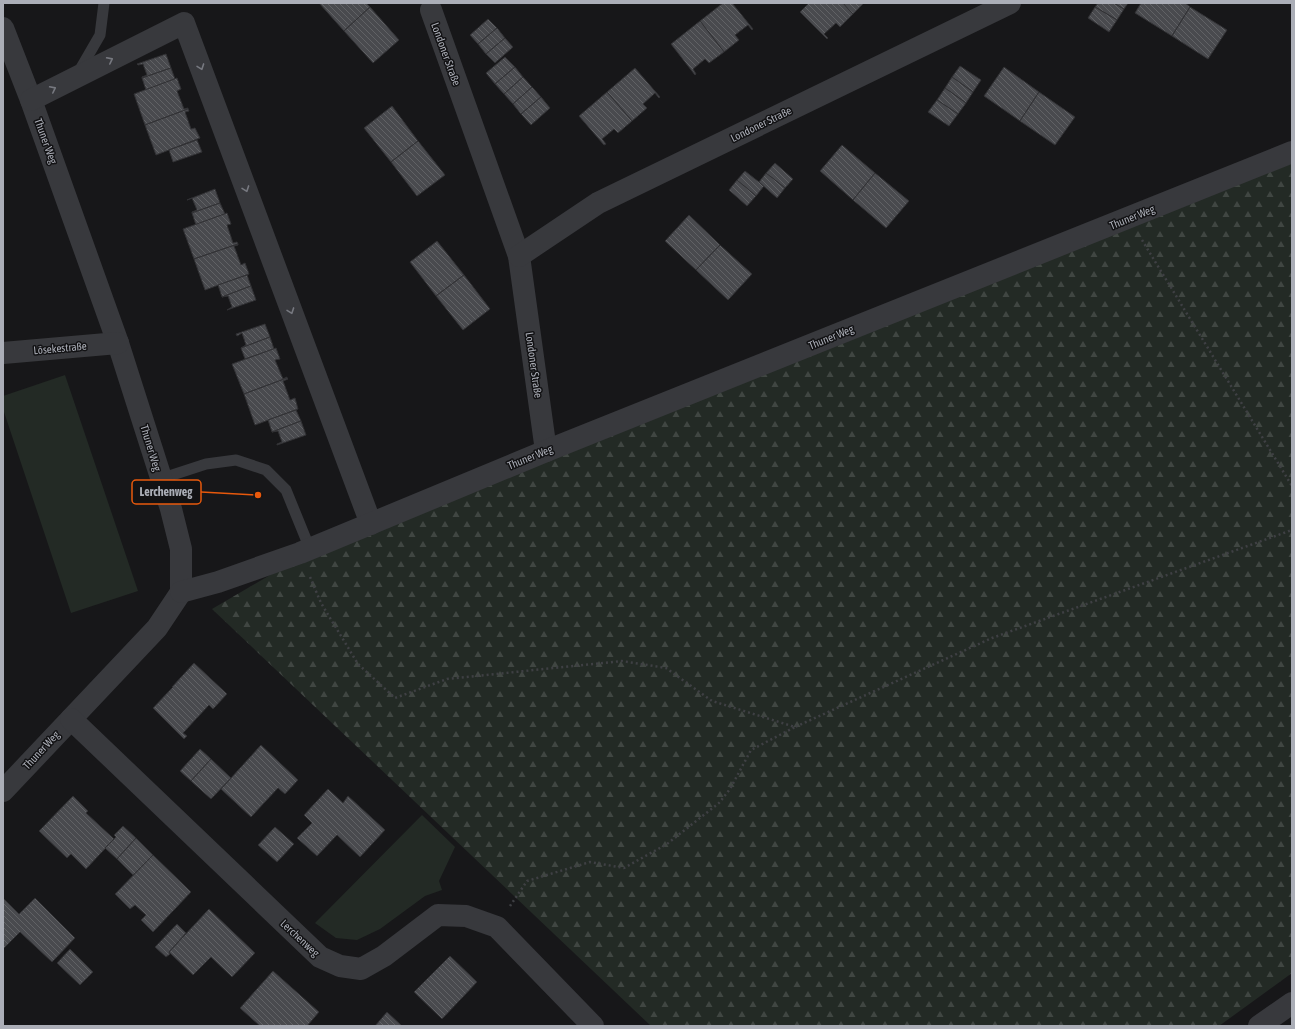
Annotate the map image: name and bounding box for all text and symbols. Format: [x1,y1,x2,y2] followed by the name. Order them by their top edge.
[429,21,463,87] street label: Londoner Straße
[106,57,114,65] one-way arrow
[196,64,204,71] one-way arrow
[49,86,57,93] one-way arrow
[729,104,793,144] street label: Londoner Straße
[32,117,60,166] street label: Thuner Weg
[241,186,250,193] one-way arrow
[1108,202,1157,232] street label: Thuner Weg
[287,307,295,314] one-way arrow
[807,322,856,352] street label: Thuner Weg
[523,331,545,399] street label: Londoner Straße
[33,340,87,356] street label: Lösekestraße
[138,423,164,473] street label: Thuner Weg
[506,442,555,472] street label: Thuner Weg
[132,480,201,504] callout: Lerchenweg
[140,485,193,499] text: Lerchenweg
[20,728,62,772] street label: Thuner Weg
[278,917,322,959] street label: Lerchenweg

